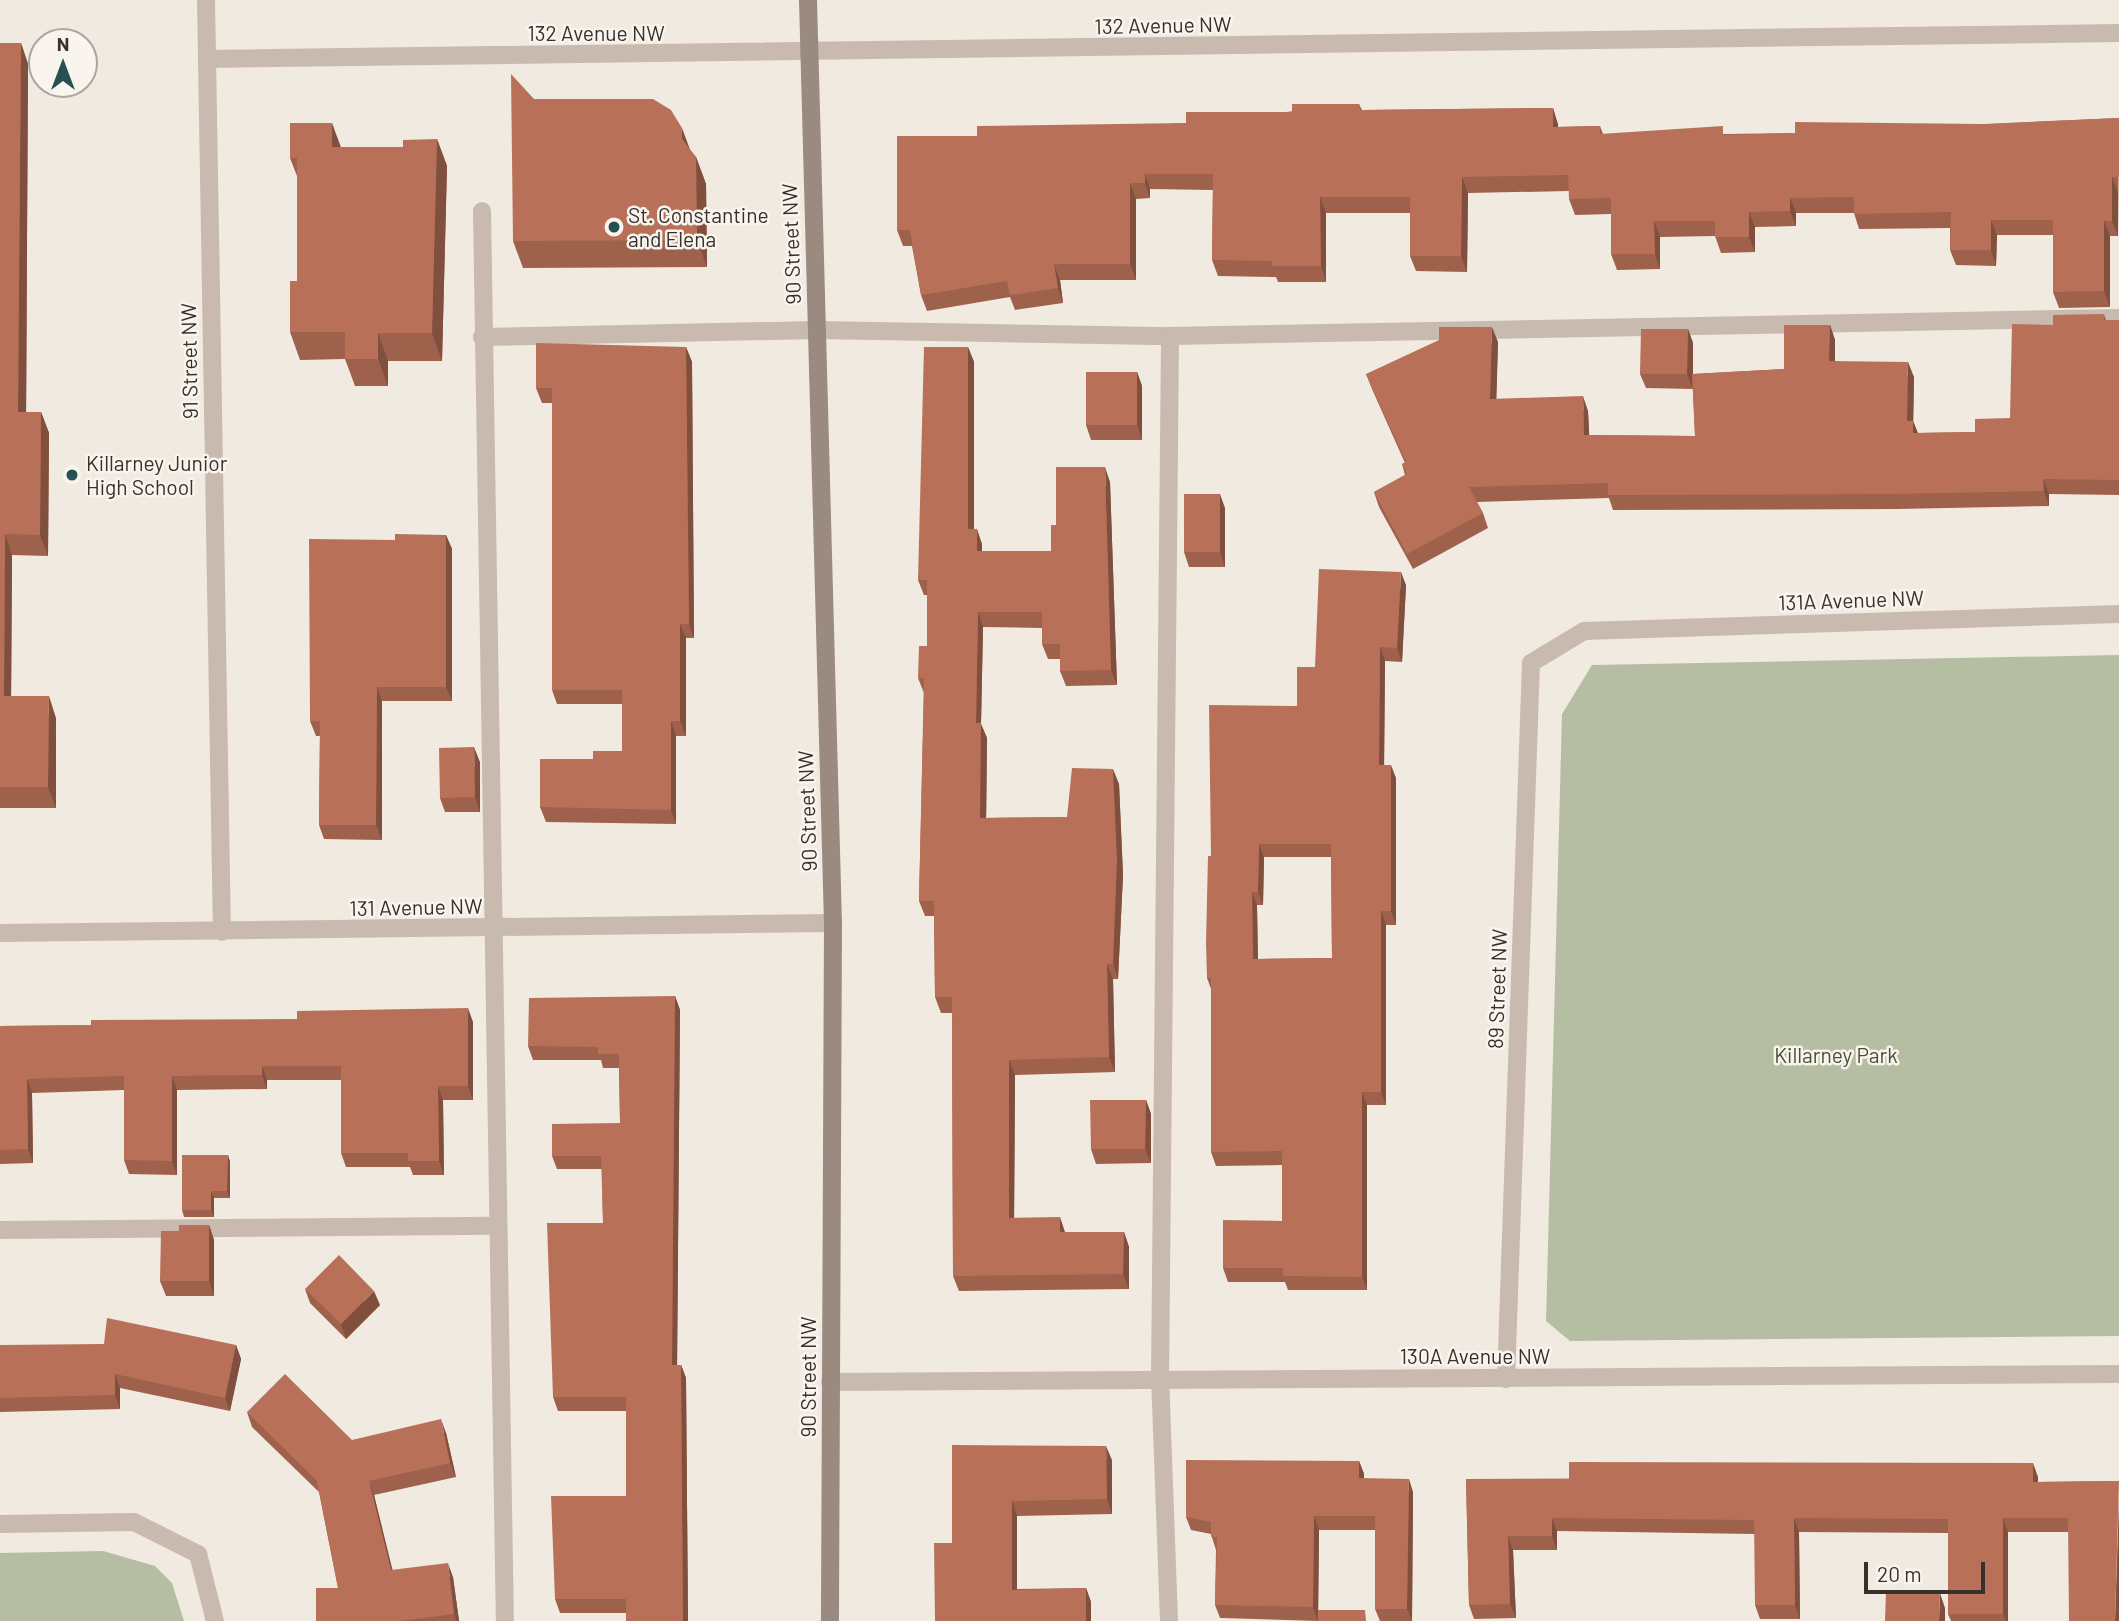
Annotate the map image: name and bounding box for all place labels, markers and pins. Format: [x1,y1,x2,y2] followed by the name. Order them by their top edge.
[628,202,769,252] place label: St. Constantine and Elena
[606,219,622,235] marker: St. Constantine and Elena
[86,450,227,500] place label: Killarney Junior High School
[64,467,80,483] marker: Killarney Junior High School

